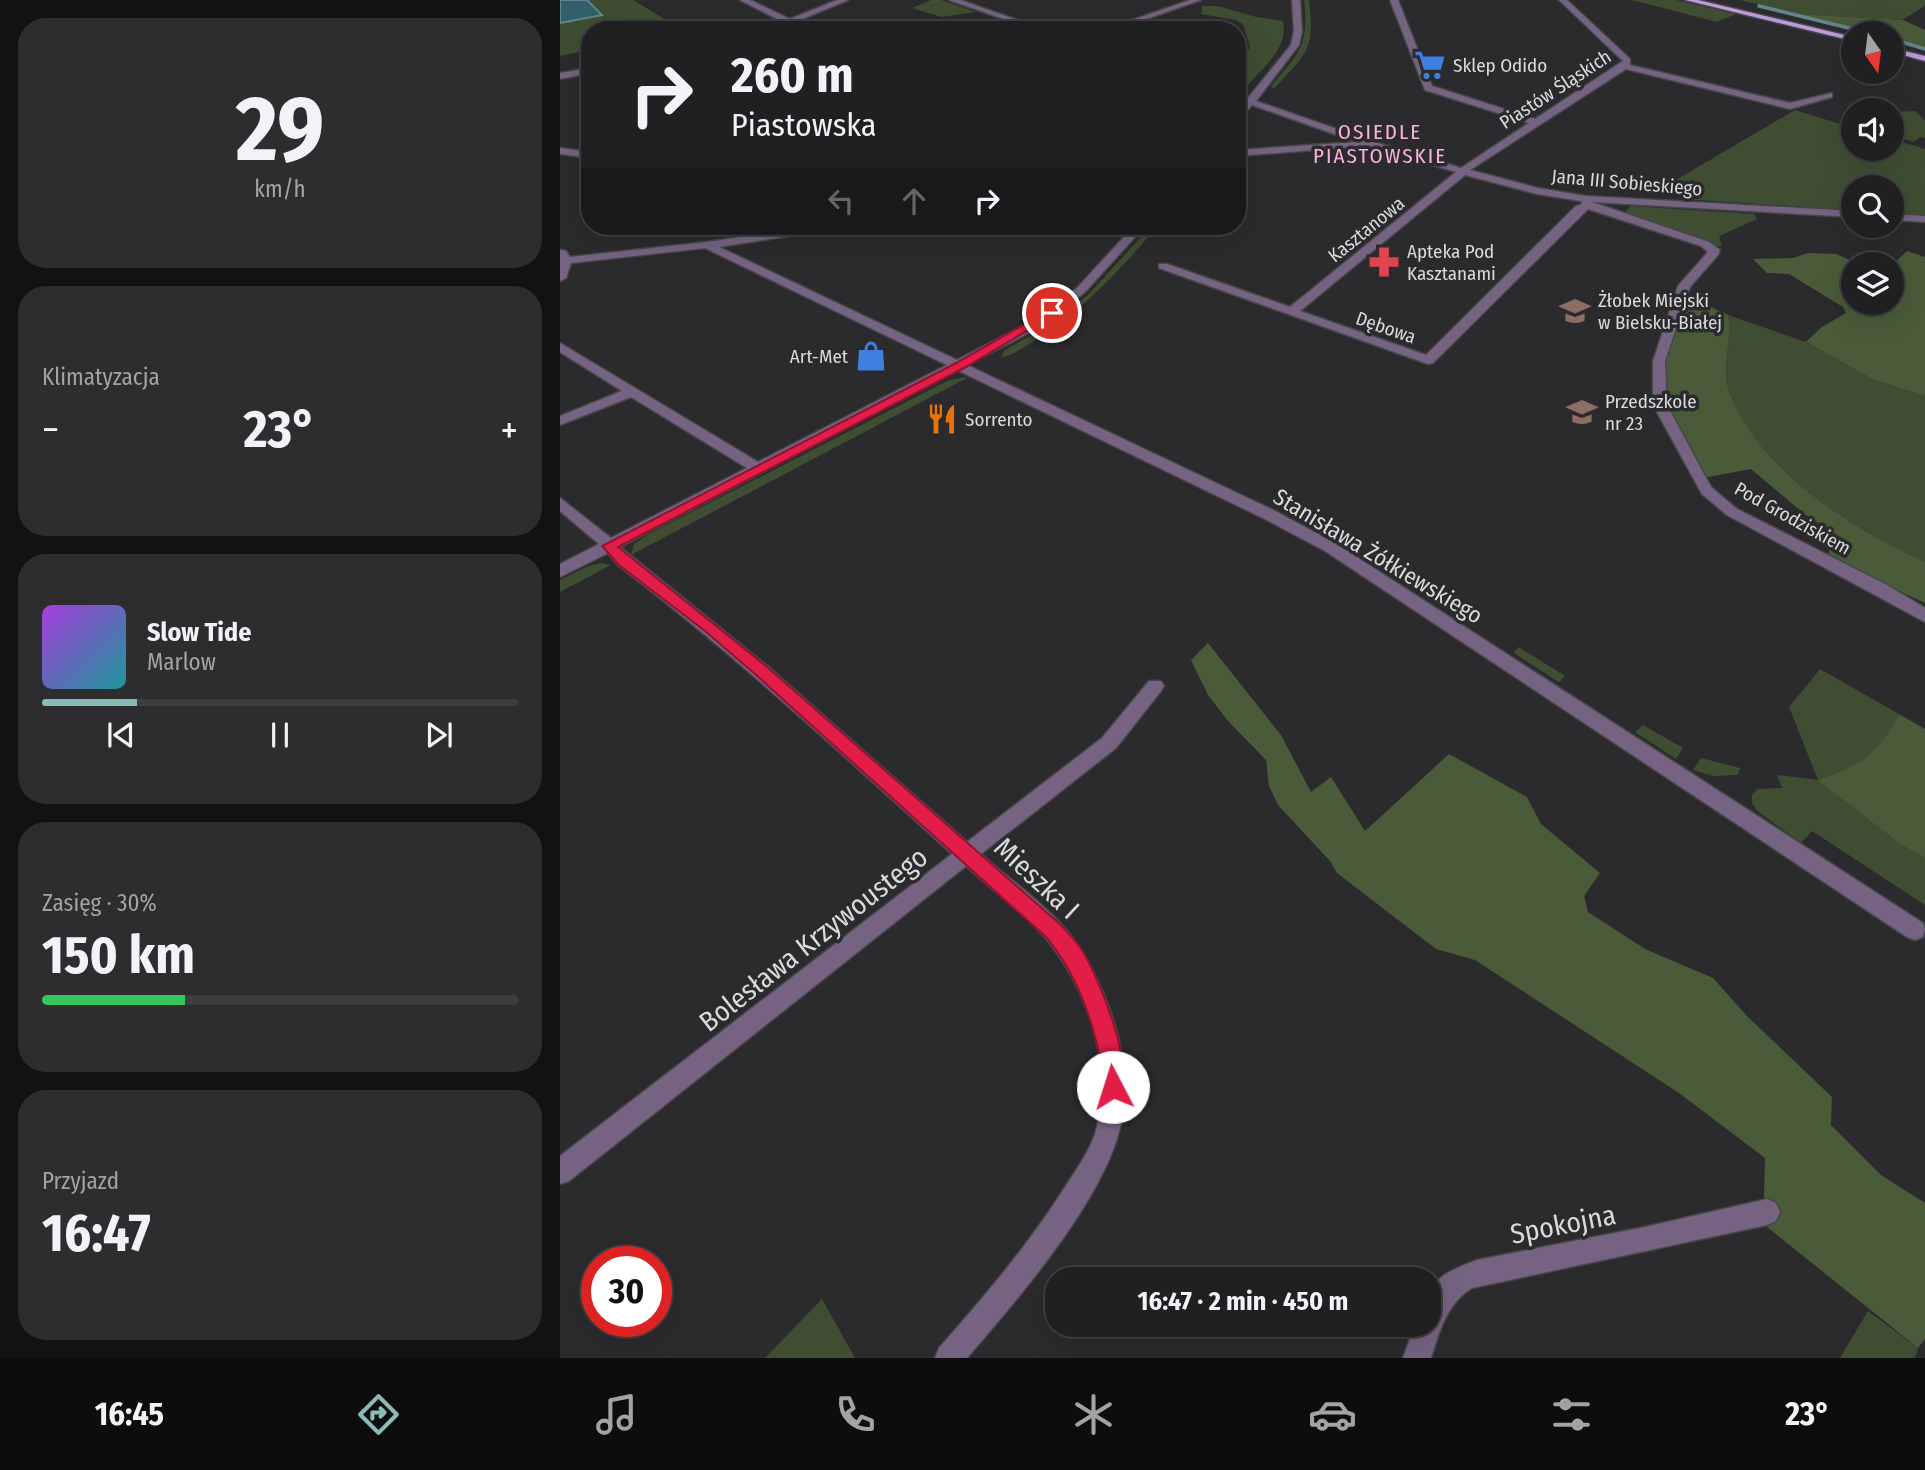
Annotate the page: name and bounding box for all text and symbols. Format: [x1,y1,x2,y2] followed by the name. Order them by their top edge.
[1841,21,1904,84] north arrow
[1841,21,1904,315] map controls
[1495,45,1615,134] street label: Piastów Śląskich
[731,46,854,105] text: 260 m
[1413,48,1447,82] supermarket icon: Sklep Odido
[616,49,707,140] icon: right
[1453,54,1547,77] place label: Sklep Odido
[236,75,324,184] text: 29
[1841,98,1904,161] button: sound
[731,106,876,144] text: Piastowska
[1313,119,1447,169] district label: OSIEDLE PIASTOWSKIE
[1551,164,1703,201] street label: Jana III Sobieskiego
[254,175,306,203] text: km/h
[1841,175,1904,238] button: search
[822,182,860,220] icon: left
[895,182,933,220] icon: ahead
[968,182,1006,220] icon: right
[1323,192,1409,267] street label: Kasztanowa
[1407,240,1496,285] place label: Apteka Pod Kasztanami
[1367,245,1401,279] pharmacy icon: Apteka Pod Kasztanami
[1841,252,1904,315] button: layers
[1022,283,1082,343] pin
[1598,289,1722,334] place label: Żłobek Miejski w Bielsku-Białej
[1033,294,1071,332] icon: arrive
[1558,294,1592,328] school or university icon: Żłobek Miejski w Bielsku-Białej
[1353,306,1419,348] street label: Dębowa
[854,339,888,373] shop icon: Art-Met
[790,345,849,368] place label: Art-Met
[42,363,160,391] text: Klimatyzacja
[1605,390,1697,435] place label: Przedszkole nr 23
[1565,395,1599,429] school or university icon: Przedszkole nr 23
[243,398,316,461] text: 23°
[925,402,959,436] restaurant icon: Sorrento
[42,407,59,453] text: −
[501,407,518,453] text: +
[965,408,1032,431] place label: Sorrento
[1731,477,1855,560] street label: Pod Grodziskiem
[1268,482,1488,630] street label: Stanisława Żółkiewskiego
[147,617,251,648] text: Slow Tide
[147,648,216,676] text: Marlow
[102,716,140,754] icon: previous
[261,716,299,754] icon: pause
[420,716,458,754] icon: next
[987,831,1086,926] street label: Mieszka I
[693,840,934,1039] street label: Bolesława Krzywoustego
[42,889,157,917] text: Zasięg · 30%
[42,924,195,987] text: 150 km
[1076,1050,1150,1124] position arrow
[42,1167,119,1195] text: Przyjazd
[1508,1198,1619,1251] street label: Spokojna
[42,1202,151,1265] text: 16:47
[581,1246,672,1337] speed limit sign: 30
[1138,1286,1348,1317] text: 16:47 · 2 min · 450 m
[354,1390,403,1439] icon: directions
[592,1390,641,1439] icon: music
[831,1390,880,1439] icon: phone
[1069,1390,1118,1439] icon: climate
[1308,1390,1357,1439] icon: car
[1547,1390,1596,1439] icon: filters
[95,1395,164,1433] text: 16:45
[1785,1395,1830,1433] text: 23°

